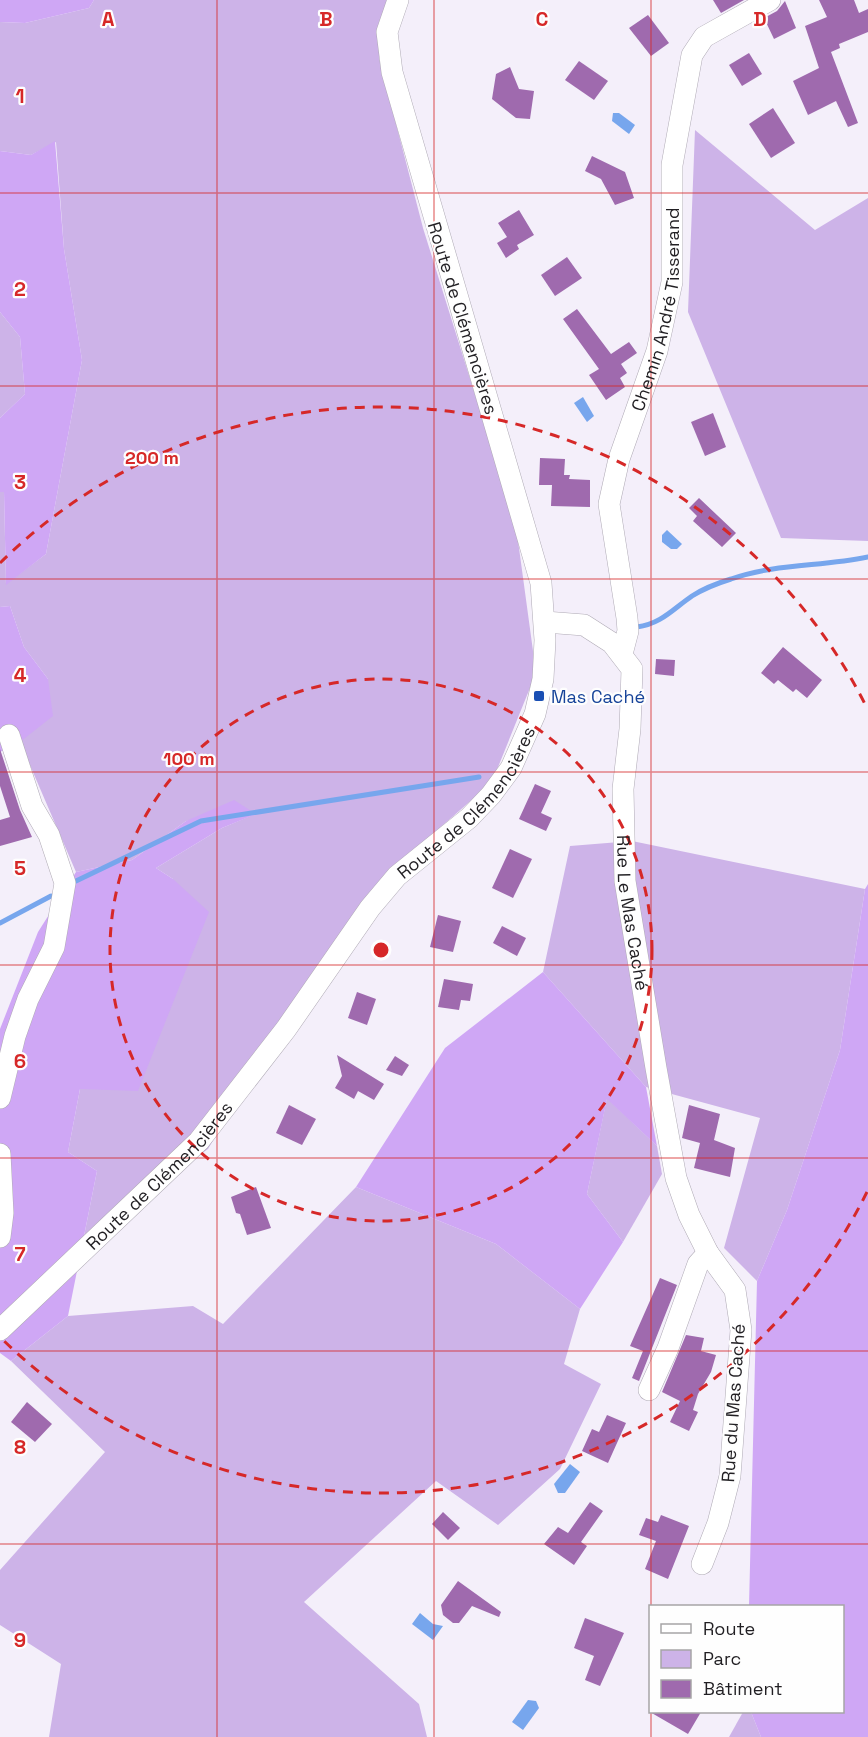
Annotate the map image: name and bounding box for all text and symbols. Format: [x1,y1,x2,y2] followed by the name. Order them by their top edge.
[102,6,115,32] text: A
[319,6,333,32] text: B
[536,6,549,32] text: C
[753,6,767,32] text: D
[15,83,25,109] text: 1
[625,207,684,414] street label: Chemin André Tisserand
[423,219,503,417] street label: Route de Clémencières
[14,276,26,302] text: 2
[125,446,179,469] text: 200 m
[14,469,26,495] text: 3
[14,662,27,688] text: 4
[551,685,645,708] place label: Mas Caché
[532,689,546,703] marker: Mas Caché
[392,723,540,883] street label: Route de Clémencières
[163,747,215,770] text: 100 m
[613,835,654,992] street label: Rue Le Mas Caché
[14,855,26,881] text: 5
[371,940,391,960] centre of rings
[14,1048,26,1074] text: 6
[81,1096,237,1254] street label: Route de Clémencières
[14,1241,26,1267] text: 7
[716,1323,750,1483] street label: Rue du Mas Caché
[14,1434,26,1460] text: 8
[649,1605,844,1713] legend
[703,1617,755,1640] text: Route
[14,1627,26,1653] text: 9
[703,1647,741,1670] text: Parc
[703,1677,783,1700] text: Bâtiment

